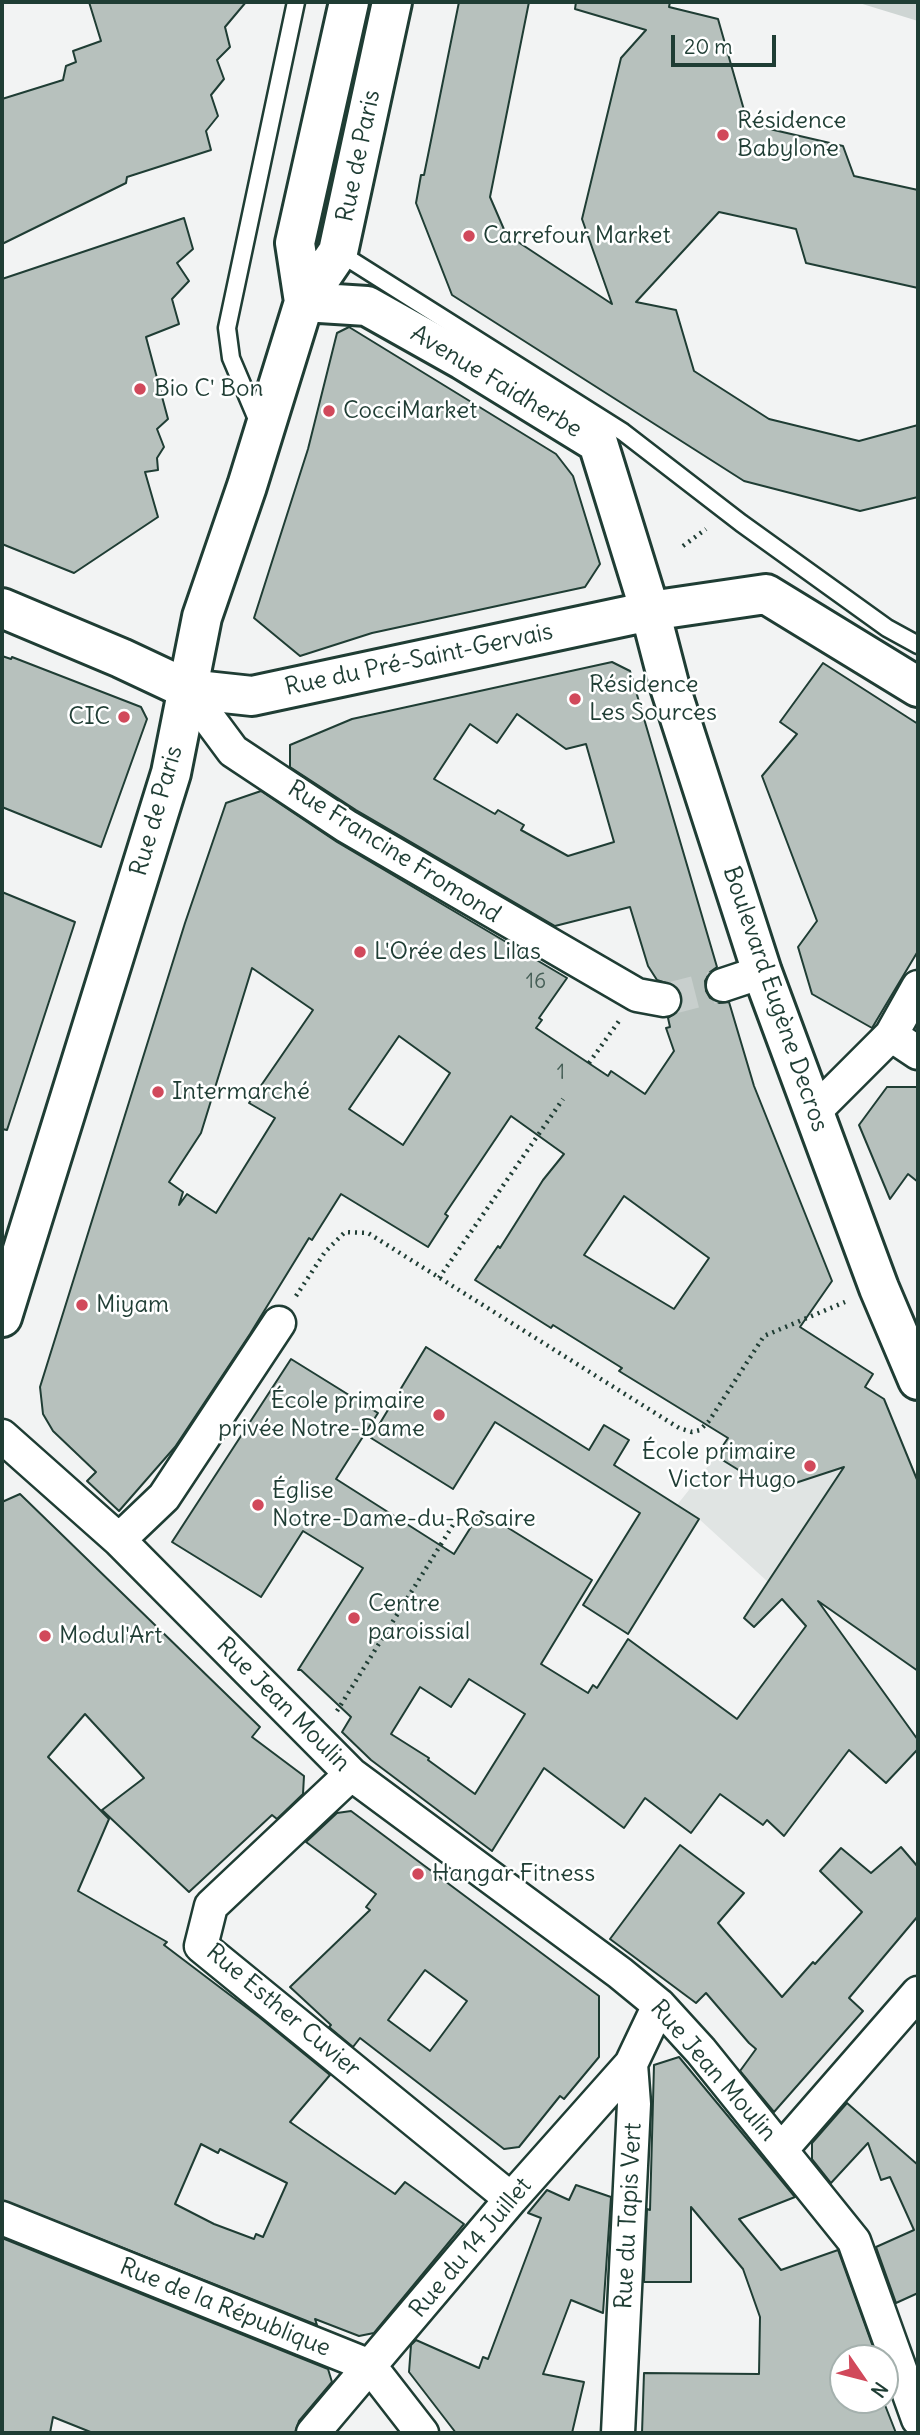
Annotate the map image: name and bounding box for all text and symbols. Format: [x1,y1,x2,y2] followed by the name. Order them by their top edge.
[675,21,780,65] scale bar
[684,33,733,60] text: 20 m
[331,87,387,225] street label: Rue de Paris
[737,107,847,163] place label: Résidence Babylone
[715,127,731,143] marker: Résidence Babylone
[483,222,671,250] place label: Carrefour Market
[461,228,477,244] marker: Carrefour Market
[405,320,587,444] street label: Avenue Faidherbe
[154,375,263,403] place label: Bio C' Bon
[132,381,148,397] marker: Bio C' Bon
[343,397,477,425] place label: CocciMarket
[321,403,337,419] marker: CocciMarket
[282,618,556,702] street label: Rue du Pré-Saint-Gervais
[589,671,717,727] place label: Résidence Les Sources
[567,691,583,707] marker: Résidence Les Sources
[68,703,110,731] place label: CIC
[116,709,132,725] marker: CIC
[125,743,189,879] street label: Rue de Paris
[282,775,506,929] street label: Rue Francine Fromond
[716,863,834,1135] street label: Boulevard Eugène Decros
[374,938,541,966] place label: L'Orée des Lilas
[352,944,368,960] marker: L'Orée des Lilas
[526,969,546,995] house number: 16
[557,1060,565,1086] house number: 1
[172,1078,310,1106] place label: Intermarché
[150,1084,166,1100] marker: Intermarché
[96,1291,169,1319] place label: Miyam
[74,1297,90,1313] marker: Miyam
[218,1387,425,1443] place label: École primaire privée Notre-Dame
[431,1407,447,1423] marker: École primaire privée Notre-Dame
[642,1438,796,1494] place label: École primaire Victor Hugo
[802,1458,818,1474] marker: École primaire Victor Hugo
[272,1477,536,1533] place label: Église Notre-Dame-du-Rosaire
[250,1497,266,1513] marker: Église Notre-Dame-du-Rosaire
[368,1590,470,1646] place label: Centre paroissial
[346,1610,362,1626] marker: Centre paroissial
[59,1622,162,1650] place label: Modul'Art
[37,1628,53,1644] marker: Modul'Art
[210,1632,356,1778] street label: Rue Jean Moulin
[432,1860,595,1888] place label: Hangar Fitness
[410,1866,426,1882] marker: Hangar Fitness
[200,1938,366,2084] street label: Rue Esther Cuvier
[644,1995,782,2147] street label: Rue Jean Moulin
[610,2122,648,2310] street label: Rue du Tapis Vert
[404,2172,538,2324] street label: Rue du 14 Juillet
[115,2253,335,2363] street label: Rue de la République
[829,2344,899,2414] north arrow
[866,2378,893,2402] text: N

